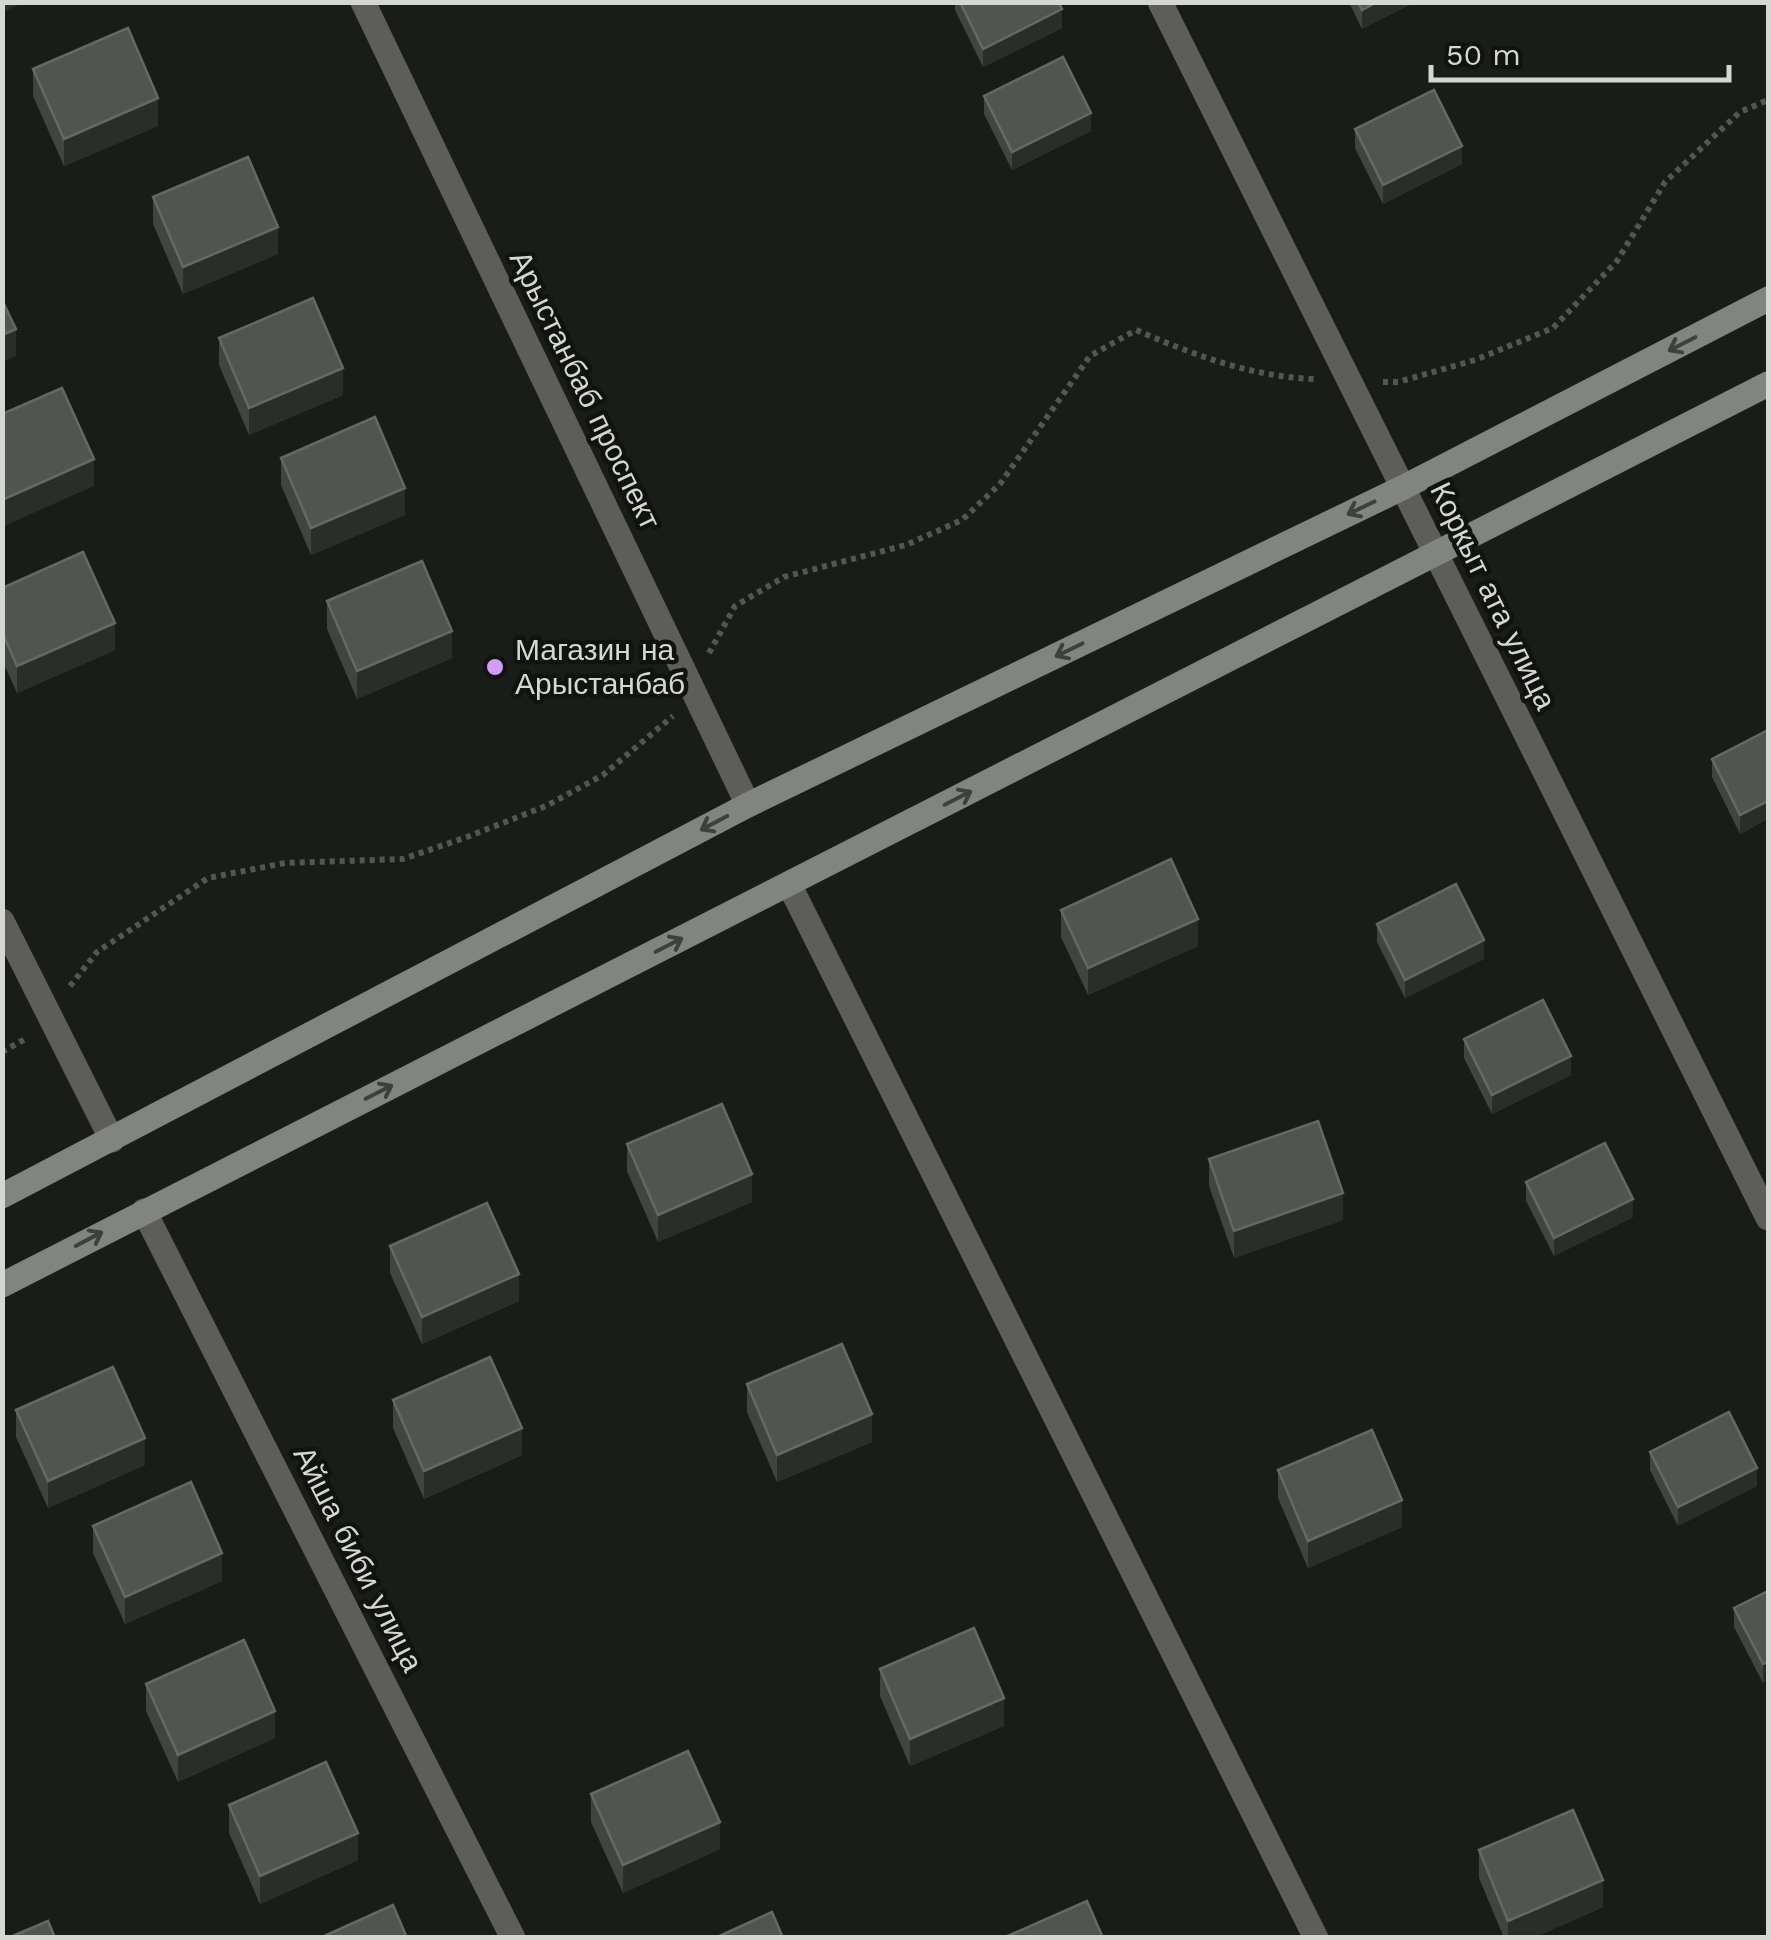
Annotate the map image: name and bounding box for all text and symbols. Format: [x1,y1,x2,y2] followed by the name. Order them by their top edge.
[1431,20,1728,82] scale bar
[1446,37,1521,72] text: 50 m
[503,245,668,535] street label: Арыстанбаб проспект
[1667,335,1697,354] one-way arrow
[1423,477,1564,715] street label: Коркыт ата улица
[1347,499,1377,518] one-way arrow
[515,632,685,701] place label: Магазин на Арыстанбаб
[1055,641,1085,660] one-way arrow
[484,656,506,678] marker: Магазин на Арыстанбаб
[943,788,973,807] one-way arrow
[700,814,730,833] one-way arrow
[653,935,683,954] one-way arrow
[363,1082,393,1101] one-way arrow
[73,1229,103,1249] one-way arrow
[286,1440,431,1678] street label: Айша биби улица

